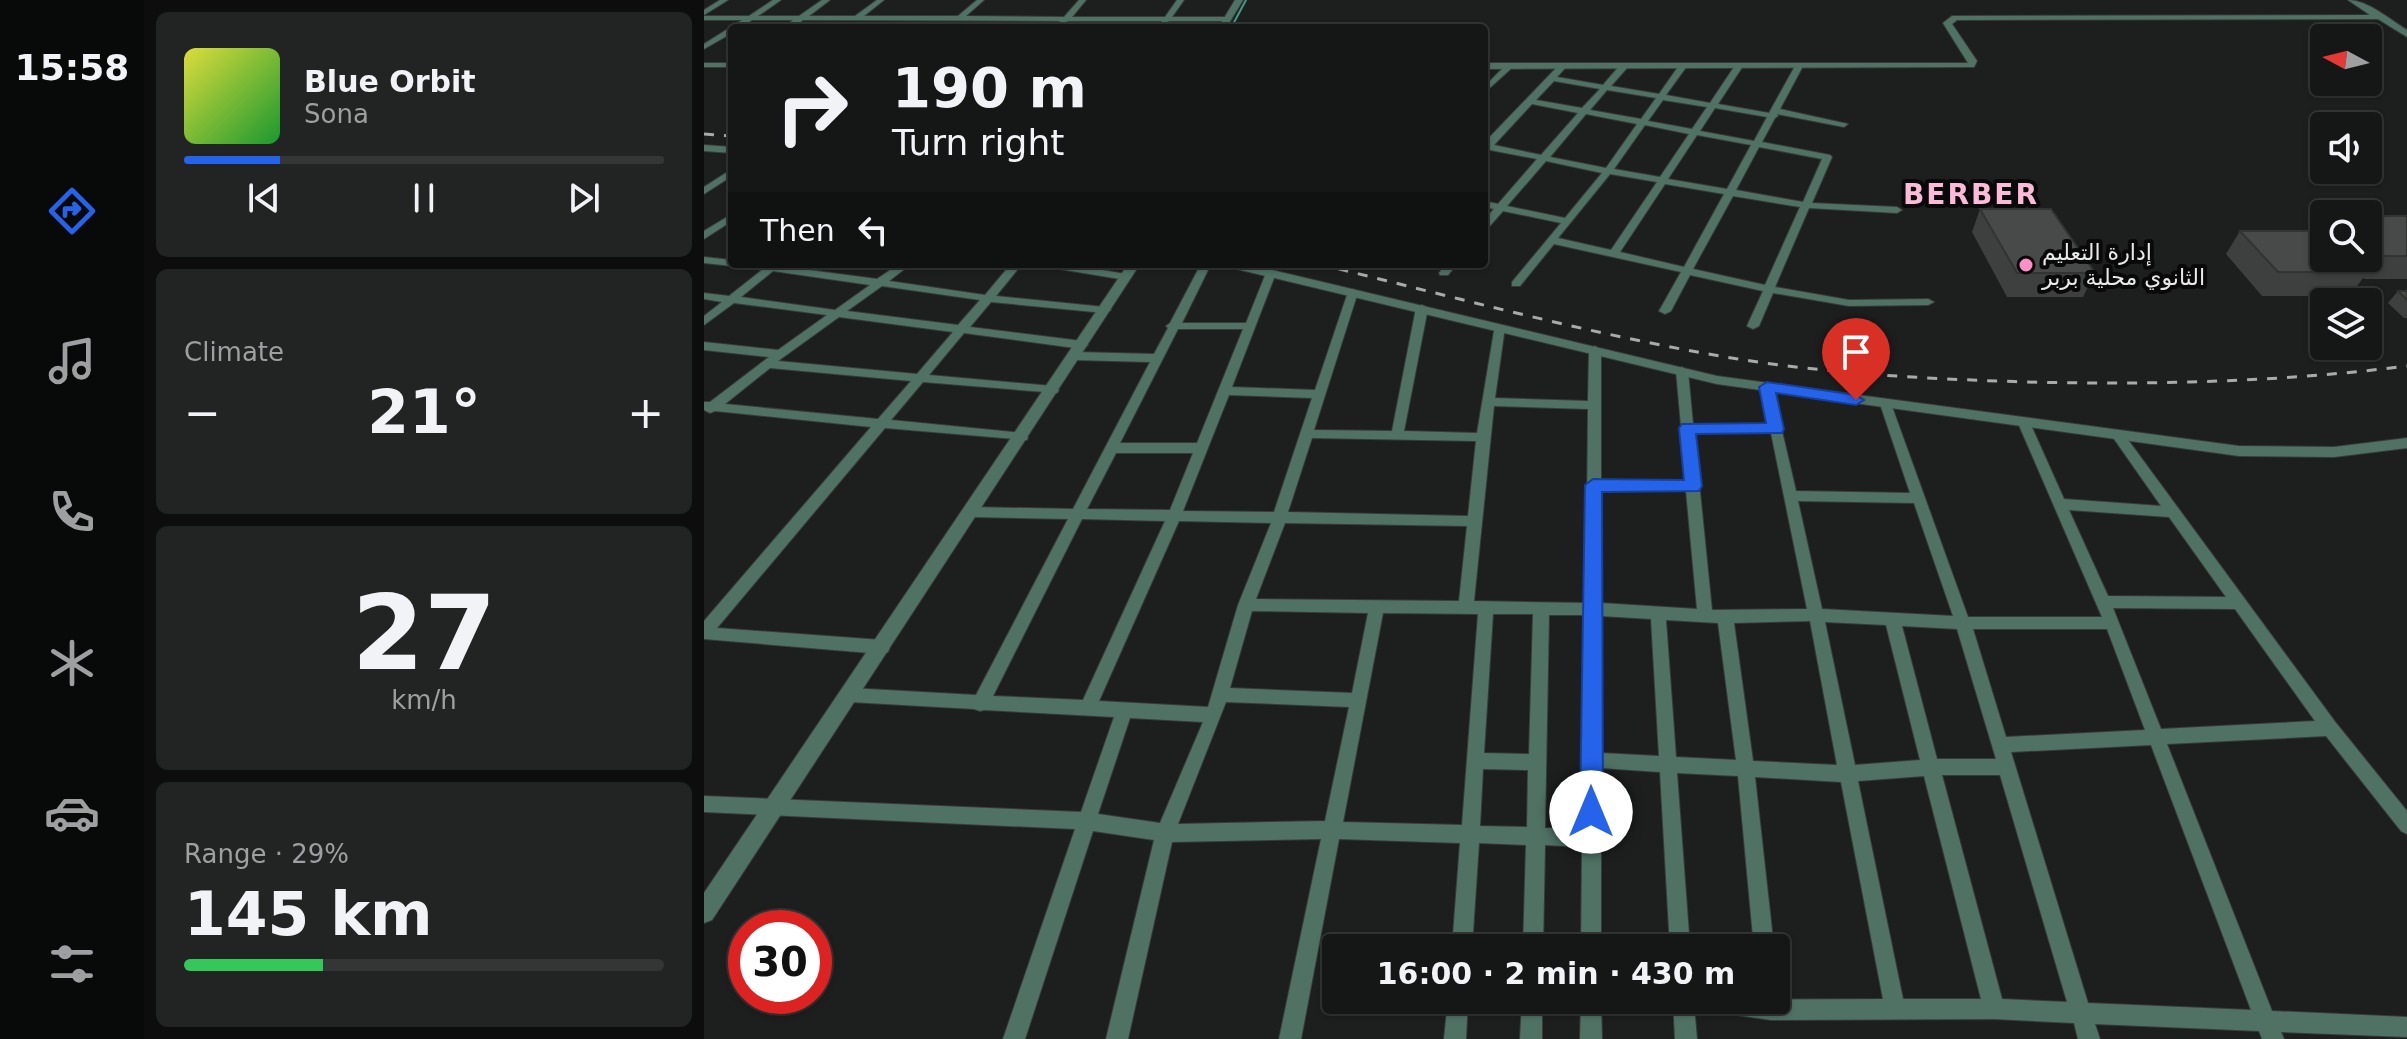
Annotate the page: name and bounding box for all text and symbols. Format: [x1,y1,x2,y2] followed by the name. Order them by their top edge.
[2310,24,2382,96] north arrow
[2310,24,2382,360] map controls
[15,47,129,88] text: 15:58
[892,55,1087,120] text: 190 m
[760,56,864,160] icon: right
[304,64,476,99] text: Blue Orbit
[304,99,369,129] text: Sona
[2310,112,2382,184] button: sound
[892,122,1064,163] text: Turn right
[242,176,286,220] icon: previous
[402,176,446,220] icon: pause
[562,176,606,220] icon: next
[1903,178,2039,211] district label: BERBER
[44,183,100,239] icon: directions
[2310,200,2382,272] button: search
[851,208,895,252] icon: left
[760,213,835,248] text: Then
[2041,240,2205,290] place label: إدارة التعليم الثانوي محلية بربر
[2017,256,2035,274] marker: إدارة التعليم الثانوي محلية بربر
[2310,288,2382,360] button: layers
[1822,318,1890,400] pin
[1834,330,1878,374] icon: arrive
[44,333,100,389] icon: music
[184,337,284,367] text: Climate
[367,377,481,447] text: 21°
[184,387,221,438] text: −
[627,387,664,438] text: +
[44,484,100,540] icon: phone
[352,572,496,694] text: 27
[44,635,100,691] icon: climate
[391,685,457,715] text: km/h
[1549,770,1633,854] position arrow
[44,785,100,841] icon: car
[184,839,349,869] text: Range · 29%
[184,879,433,949] text: 145 km
[728,910,832,1014] speed limit sign: 30
[44,936,100,992] icon: filters
[1377,956,1735,991] text: 16:00 · 2 min · 430 m

